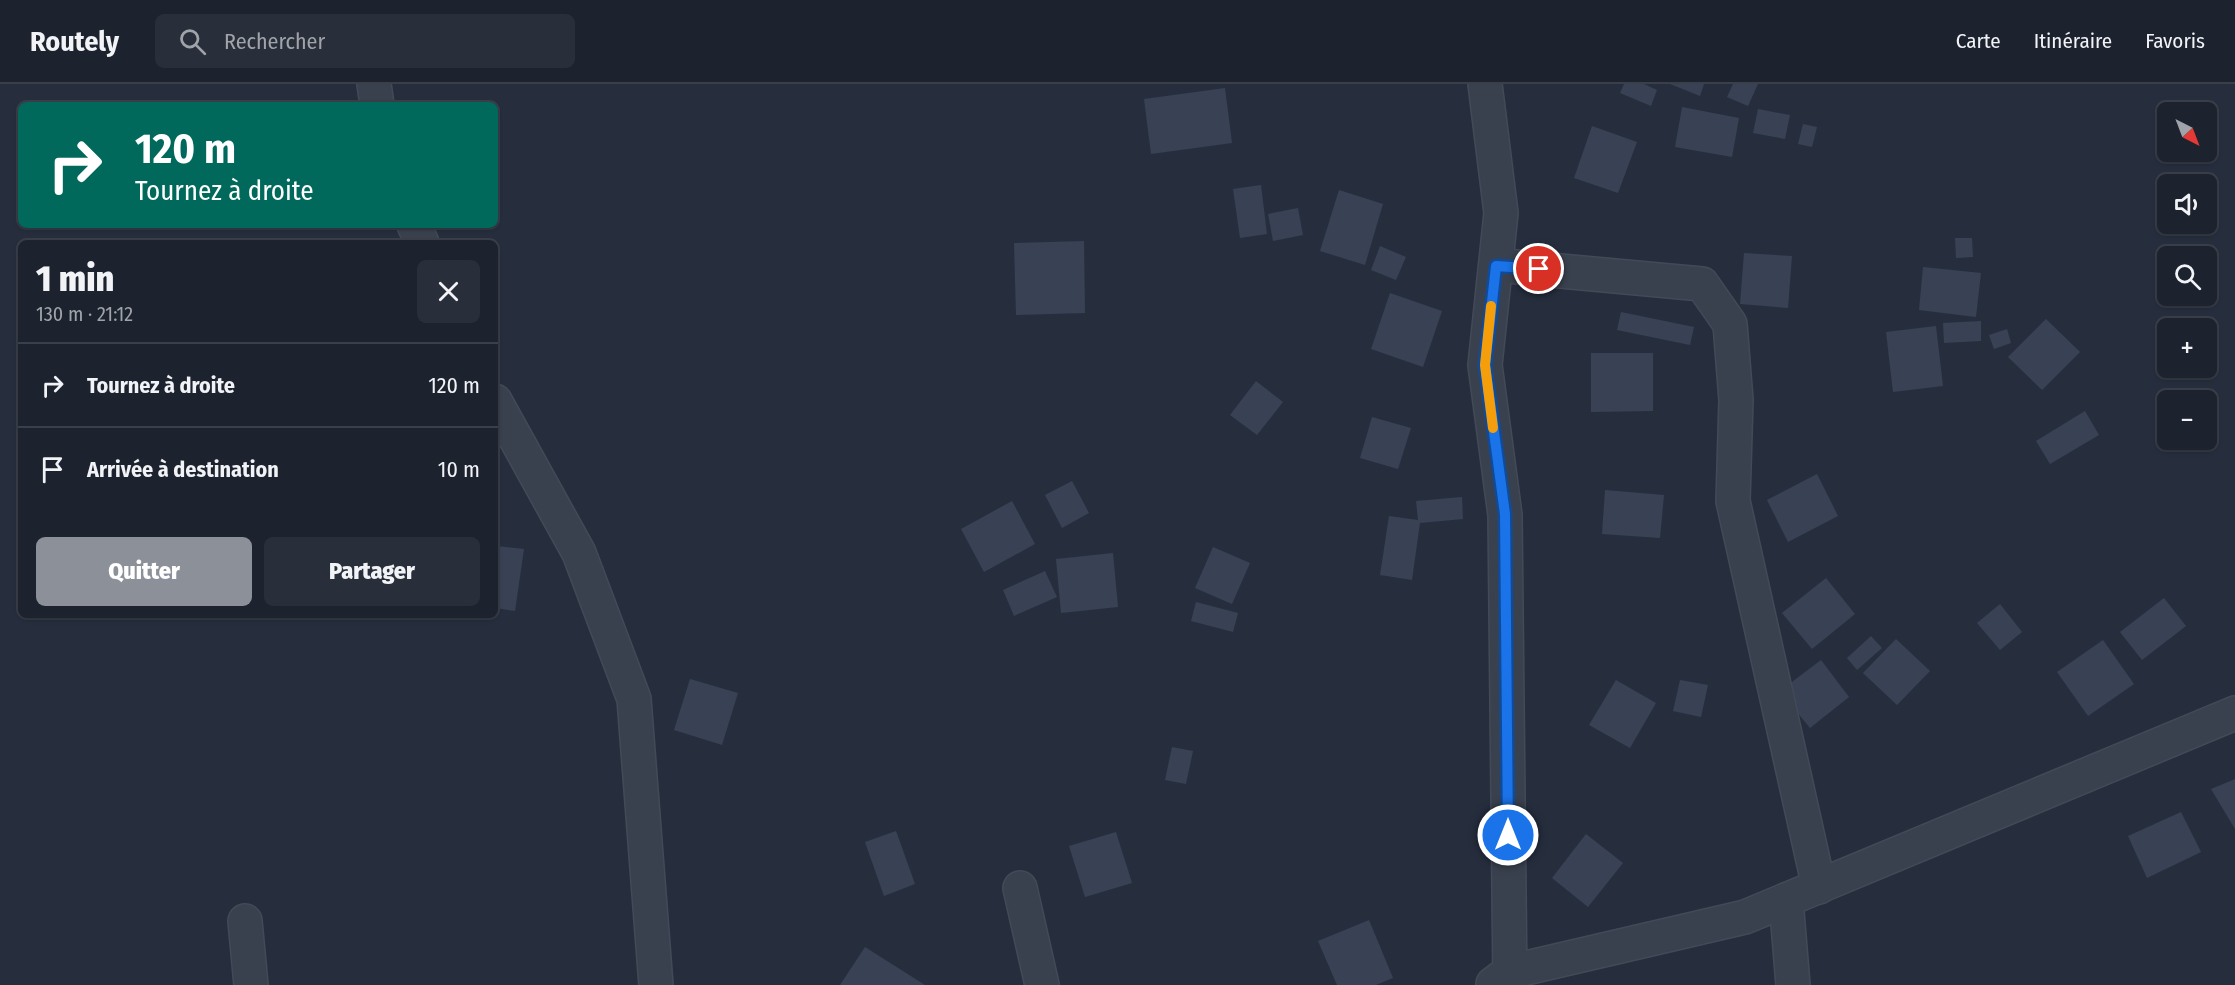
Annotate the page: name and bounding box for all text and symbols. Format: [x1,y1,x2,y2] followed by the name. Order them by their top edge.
[155,14,575,68] search box
[30,25,119,58] text: Routely
[176,25,209,58] icon: search
[224,28,325,55] text: Rechercher
[1956,28,2001,54] text: Carte
[2034,28,2112,54] text: Itinéraire
[2145,28,2205,54] text: Favoris
[2157,102,2217,162] north arrow
[2157,102,2217,450] map controls
[135,124,236,174] text: 120 m
[36,126,114,204] icon: right
[2157,174,2217,234] button: sound
[135,175,314,207] text: Tournez à droite
[1513,243,1564,294] pin
[2157,246,2217,306] button: search
[1522,252,1555,285] icon: arrive
[36,257,114,301] text: 1 min
[417,260,480,323] button: close
[36,302,133,326] text: 130 m · 21:12
[2157,318,2217,378] button: +
[36,369,69,402] icon: right
[87,372,235,399] text: Tournez à droite
[428,372,480,399] text: 120 m
[2157,390,2217,450] button: −
[36,453,69,486] icon: arrive
[87,456,279,483] text: Arrivée à destination
[438,456,480,483] text: 10 m
[36,537,252,606] button: Quitter
[264,537,480,606] button: Partager
[1476,803,1540,867] position arrow

